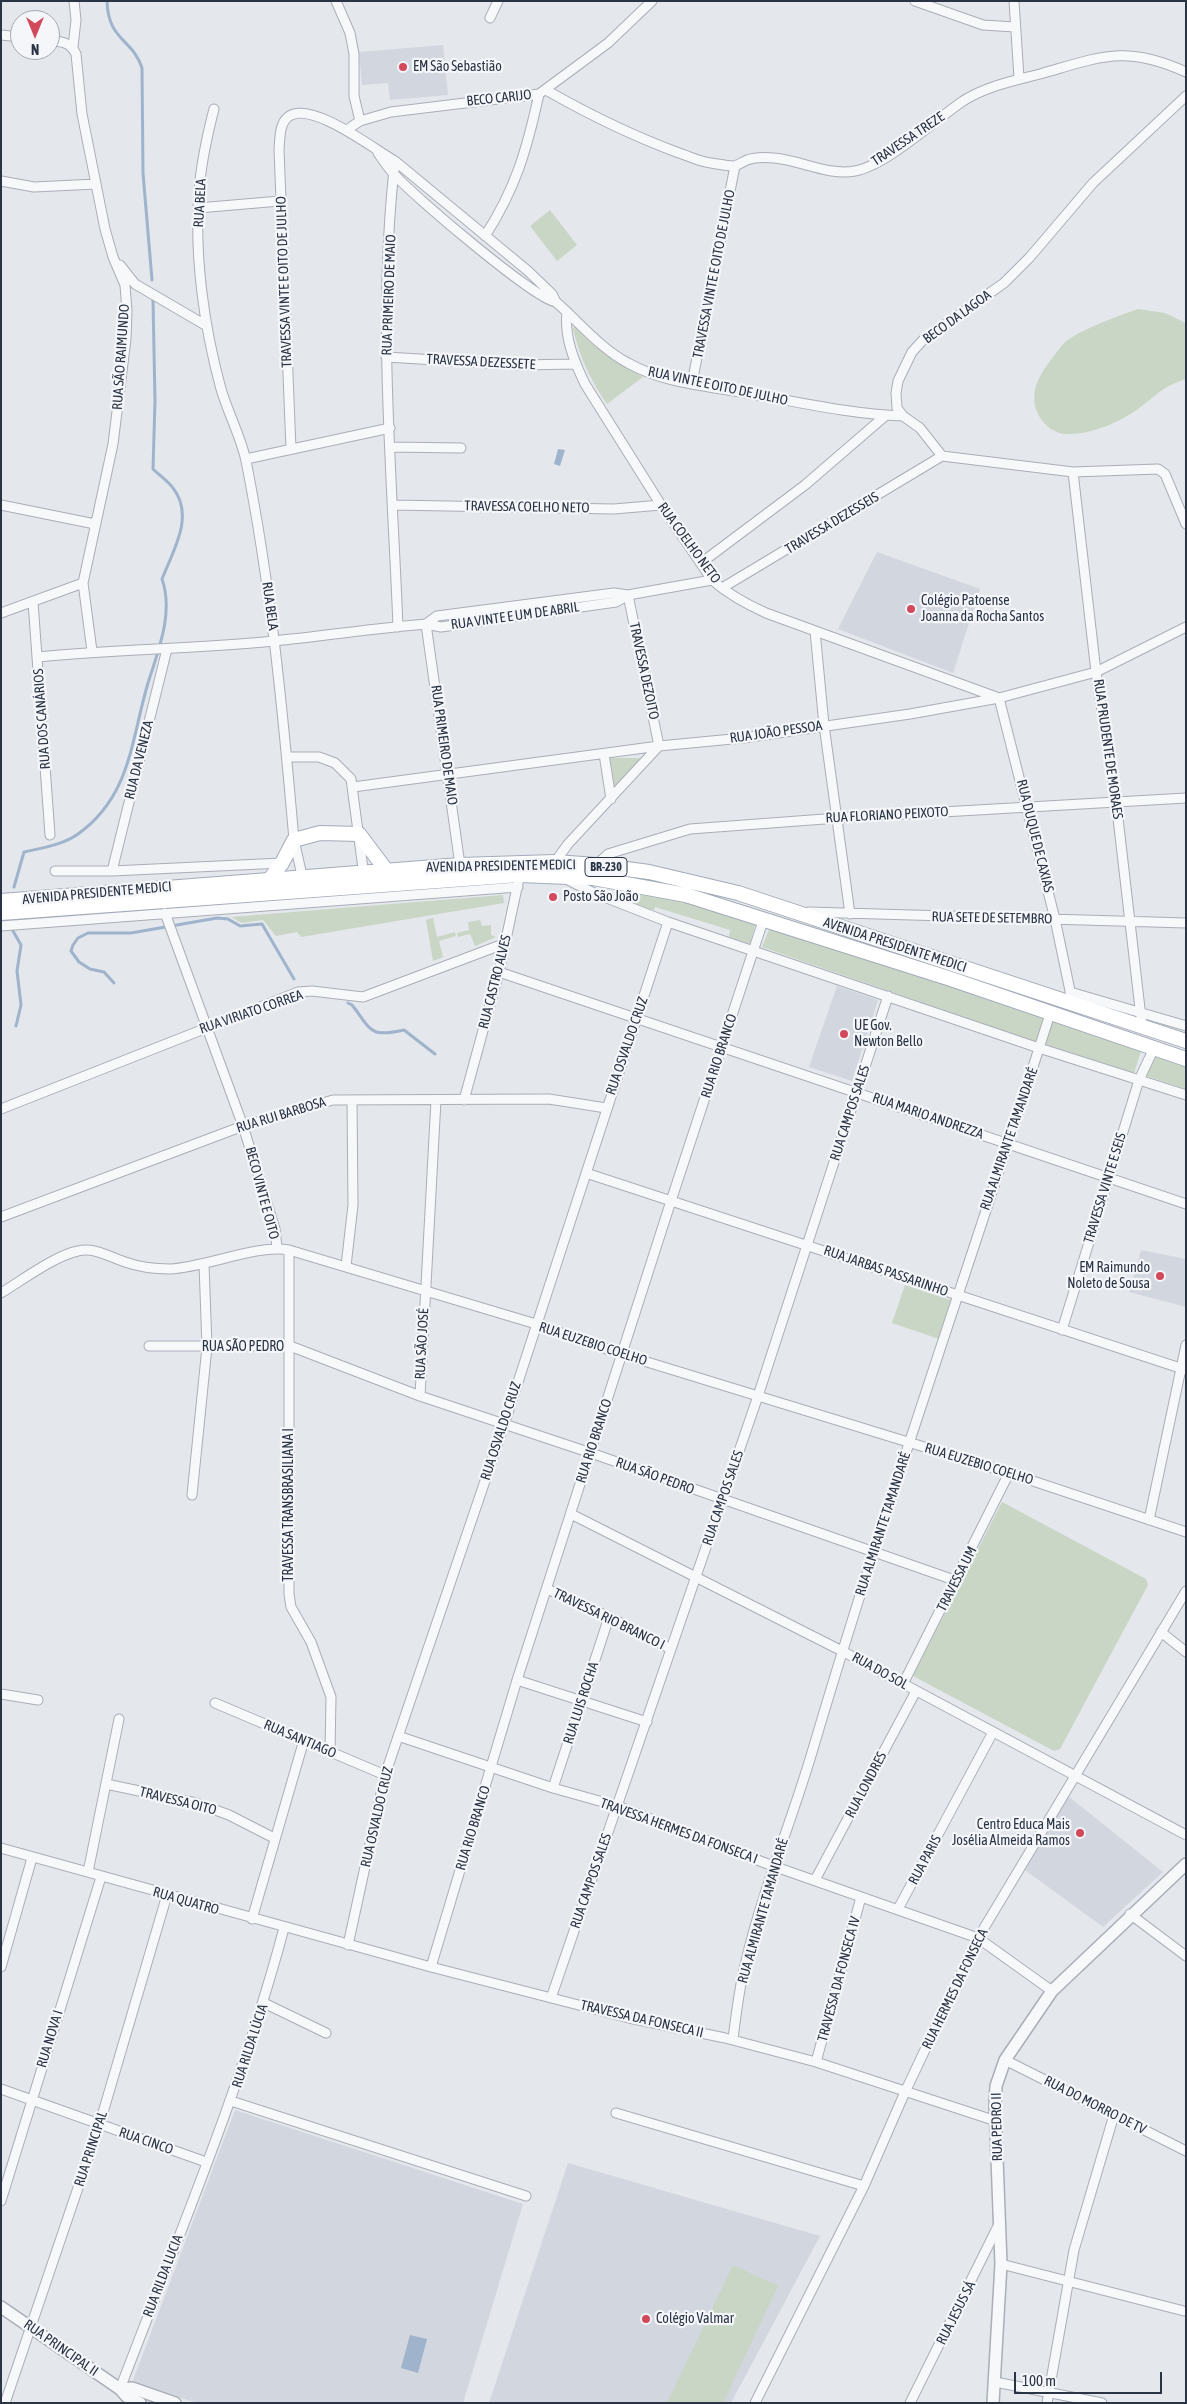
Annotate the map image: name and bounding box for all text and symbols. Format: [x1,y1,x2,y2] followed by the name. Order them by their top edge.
[10,10,60,60] north arrow
[31,41,39,57] text: N
[413,59,502,75] place label: EM São Sebastião
[397,61,409,73] marker: EM São Sebastião
[466,86,532,110] street label: BECO CARIJO
[868,108,948,170] street label: TRAVESSA TREZE
[190,178,210,228] street label: RUA BELA
[689,188,739,360] street label: TRAVESSA VINTE E OITO DE JULHO
[273,196,295,368] street label: TRAVESSA VINTE E OITO DE JULHO
[378,234,400,356] street label: RUA PRIMEIRO DE MAIO
[920,287,994,347] street label: BECO DA LAGOA
[109,303,133,411] street label: RUA SÃO RAIMUNDO
[426,351,536,373] street label: TRAVESSA DEZESSETE
[647,363,789,409] street label: RUA VINTE E OITO DE JULHO
[782,488,882,558] street label: TRAVESSA DEZESSEIS
[464,498,590,516] street label: TRAVESSA COELHO NETO
[654,499,724,587] street label: RUA COELHO NETO
[258,581,282,631] street label: RUA BELA
[921,593,1044,626] place label: Colégio Patoense Joanna da Rocha Santos
[450,599,580,633] street label: RUA VINTE E UM DE ABRIL
[905,603,917,615] marker: Colégio Patoense Joanna da Rocha Santos
[625,621,663,721] street label: TRAVESSA DEZOITO
[30,668,54,770] street label: RUA DOS CANÁRIOS
[1090,678,1126,820] street label: RUA PRUDENTE DE MORAES
[427,684,461,806] street label: RUA PRIMEIRO DE MAIO
[729,717,823,747] street label: RUA JOÃO PESSOA
[121,719,157,801] street label: RUA DA VENEZA
[1013,778,1057,894] street label: RUA DUQUE DE CAXIAS
[825,803,949,827] street label: RUA FLORIANO PEIXOTO
[426,856,576,876] street label: AVENIDA PRESIDENTE MEDICI
[585,858,627,876] road number: BR-230
[22,878,172,908] street label: AVENIDA PRESIDENTE MEDICI
[563,889,639,905] place label: Posto São João
[547,891,559,903] marker: Posto São João
[932,909,1052,927] street label: RUA SETE DE SETEMBRO
[821,914,969,976] street label: AVENIDA PRESIDENTE MEDICI
[475,933,515,1031] street label: RUA CASTRO ALVES
[197,986,305,1038] street label: RUA VIRIATO CORREA
[602,995,652,1097] street label: RUA OSVALDO CRUZ
[697,1012,741,1100] street label: RUA RIO BRANCO
[854,1018,923,1050] place label: UE Gov. Newton Bello
[838,1028,850,1040] marker: UE Gov. Newton Bello
[827,1063,873,1163] street label: RUA CAMPOS SALES
[977,1065,1041,1213] street label: RUA ALMIRANTE TAMANDARÉ
[870,1089,986,1143] street label: RUA MARIO ANDREZZA
[234,1093,328,1137] street label: RUA RUI BARBOSA
[1080,1131,1130,1245] street label: TRAVESSA VINTE E SEIS
[242,1145,282,1241] street label: BECO VINTE E OITO
[822,1242,950,1300] street label: RUA JARBAS PASSARINHO
[1067,1260,1150,1292] place label: EM Raimundo Noleto de Sousa
[1154,1270,1166,1282] marker: EM Raimundo Noleto de Sousa
[412,1308,432,1380] street label: RUA SÃO JOSÉ
[537,1319,649,1369] street label: RUA EUZEBIO COELHO
[202,1339,284,1355] street label: RUA SÃO PEDRO
[477,1380,525,1482] street label: RUA OSVALDO CRUZ
[572,1397,616,1485] street label: RUA RIO BRANCO
[281,1428,297,1582] street label: TRAVESSA TRANSBRASILIANA I
[923,1439,1035,1489] street label: RUA EUZEBIO COELHO
[699,1448,747,1548] street label: RUA CAMPOS SALES
[852,1450,914,1598] street label: RUA ALMIRANTE TAMANDARÉ
[613,1454,697,1498] street label: RUA SÃO PEDRO
[933,1544,981,1614] street label: TRAVESSA UM
[550,1585,668,1653] street label: TRAVESSA RIO BRANCO I
[849,1649,911,1693] street label: RUA DO SOL
[560,1660,602,1746] street label: RUA LUIS ROCHA
[261,1716,339,1762] street label: RUA SANTIAGO
[842,1749,890,1821] street label: RUA LONDRES
[357,1765,397,1869] street label: RUA OSVALDO CRUZ
[138,1783,218,1819] street label: TRAVESSA OITO
[452,1784,494,1872] street label: RUA RIO BRANCO
[598,1795,760,1867] street label: TRAVESSA HERMES DA FONSECA I
[952,1817,1070,1850] place label: Centro Educa Mais Josélia Almeida Ramos
[1074,1827,1086,1839] marker: Centro Educa Mais Josélia Almeida Ramos
[567,1831,615,1931] street label: RUA CAMPOS SALES
[905,1832,945,1888] street label: RUA PARIS
[734,1837,792,1985] street label: RUA ALMIRANTE TAMANDARÉ
[151,1884,221,1918] street label: RUA QUATRO
[814,1914,864,2044] street label: TRAVESSA DA FONSECA IV
[919,1926,991,2052] street label: RUA HERMES DA FONSECA
[579,1997,705,2041] street label: TRAVESSA DA FONSECA II
[229,2002,271,2090] street label: RUA RILDA LÚCIA
[33,2008,67,2070] street label: RUA NOVA I
[1041,2072,1149,2138] street label: RUA DO MORRO DE TV
[988,2092,1006,2162] street label: RUA PEDRO II
[71,2109,111,2189] street label: RUA PRINCIPAL
[117,2124,175,2158] street label: RUA CINCO
[140,2232,186,2320] street label: RUA RILDA LUCIA
[933,2278,979,2348] street label: RUA JESUS SÁ
[656,2311,734,2327] place label: Colégio Valmar
[640,2313,652,2325] marker: Colégio Valmar
[20,2316,102,2380] street label: RUA PRINCIPAL II
[1017,2362,1164,2394] scale bar
[1022,2372,1056,2389] text: 100 m

